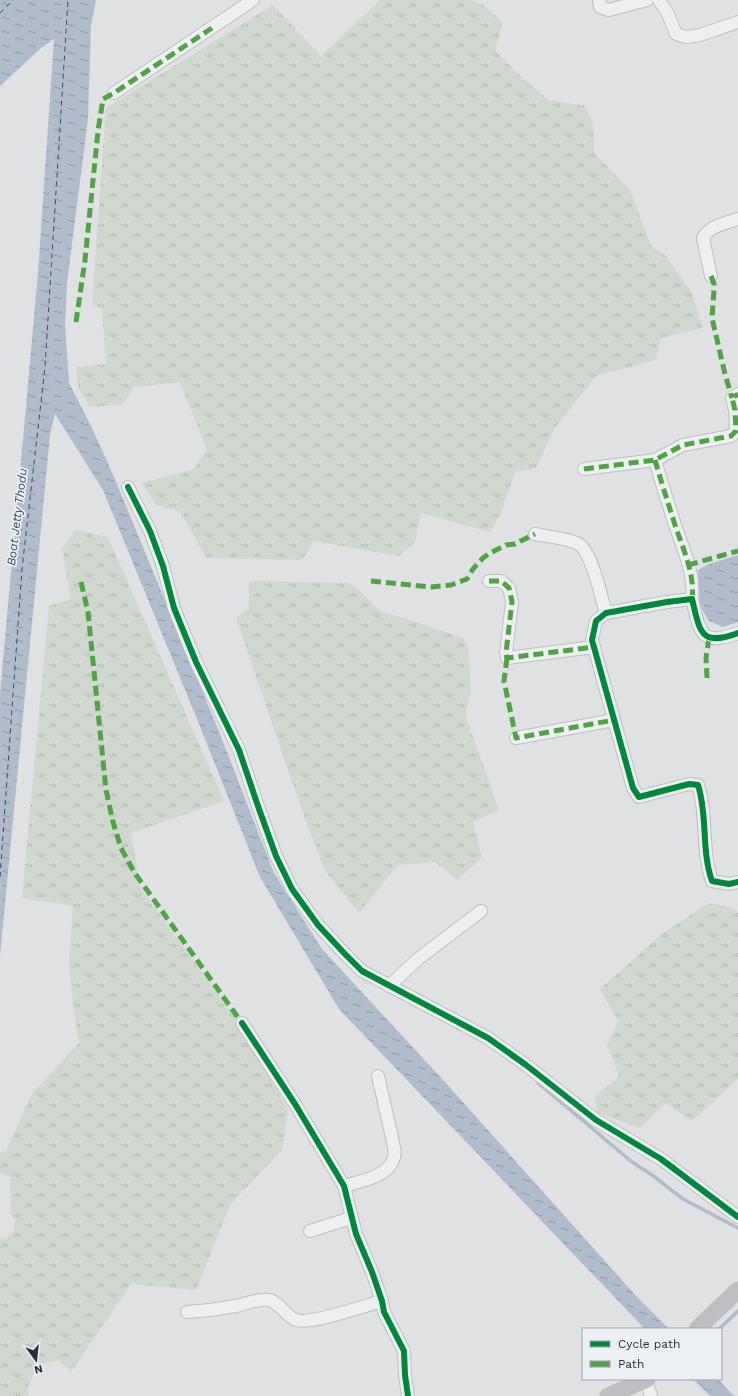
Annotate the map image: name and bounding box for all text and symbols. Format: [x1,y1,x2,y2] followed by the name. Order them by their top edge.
[4,468,30,566] water label: Boat Jetty Thodu
[582,1328,722,1380] legend
[618,1337,680,1351] text: Cycle path
[16,1340,56,1380] north arrow
[618,1357,644,1371] text: Path
[33,1362,44,1377] text: N

